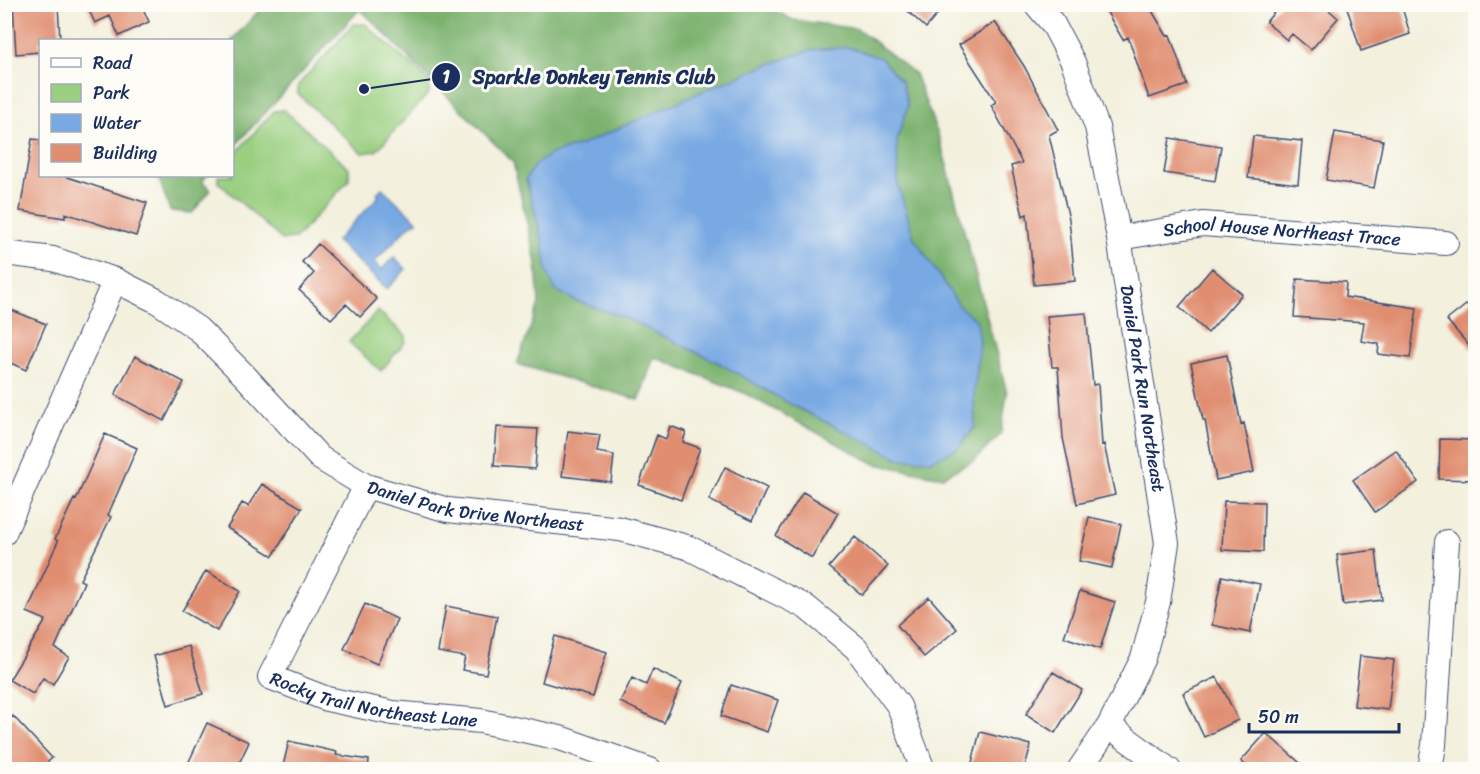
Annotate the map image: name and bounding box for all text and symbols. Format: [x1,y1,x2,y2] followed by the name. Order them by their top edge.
[39,39,234,177] legend
[93,47,133,79] text: Road
[431,58,727,96] callout: Sparkle Donkey Tennis Club
[471,60,716,95] text: Sparkle Donkey Tennis Club
[442,61,450,93] text: 1
[93,77,130,109] text: Park
[93,107,142,139] text: Water
[93,137,157,169] text: Building
[1160,208,1402,255] street label: School House Northeast Trace
[1111,283,1175,495] street label: Daniel Park Run Northeast
[363,471,586,541] street label: Daniel Park Drive Northeast
[265,662,479,737] street label: Rocky Trail Northeast Lane
[1249,696,1399,734] scale bar
[1258,701,1299,733] text: 50 m

